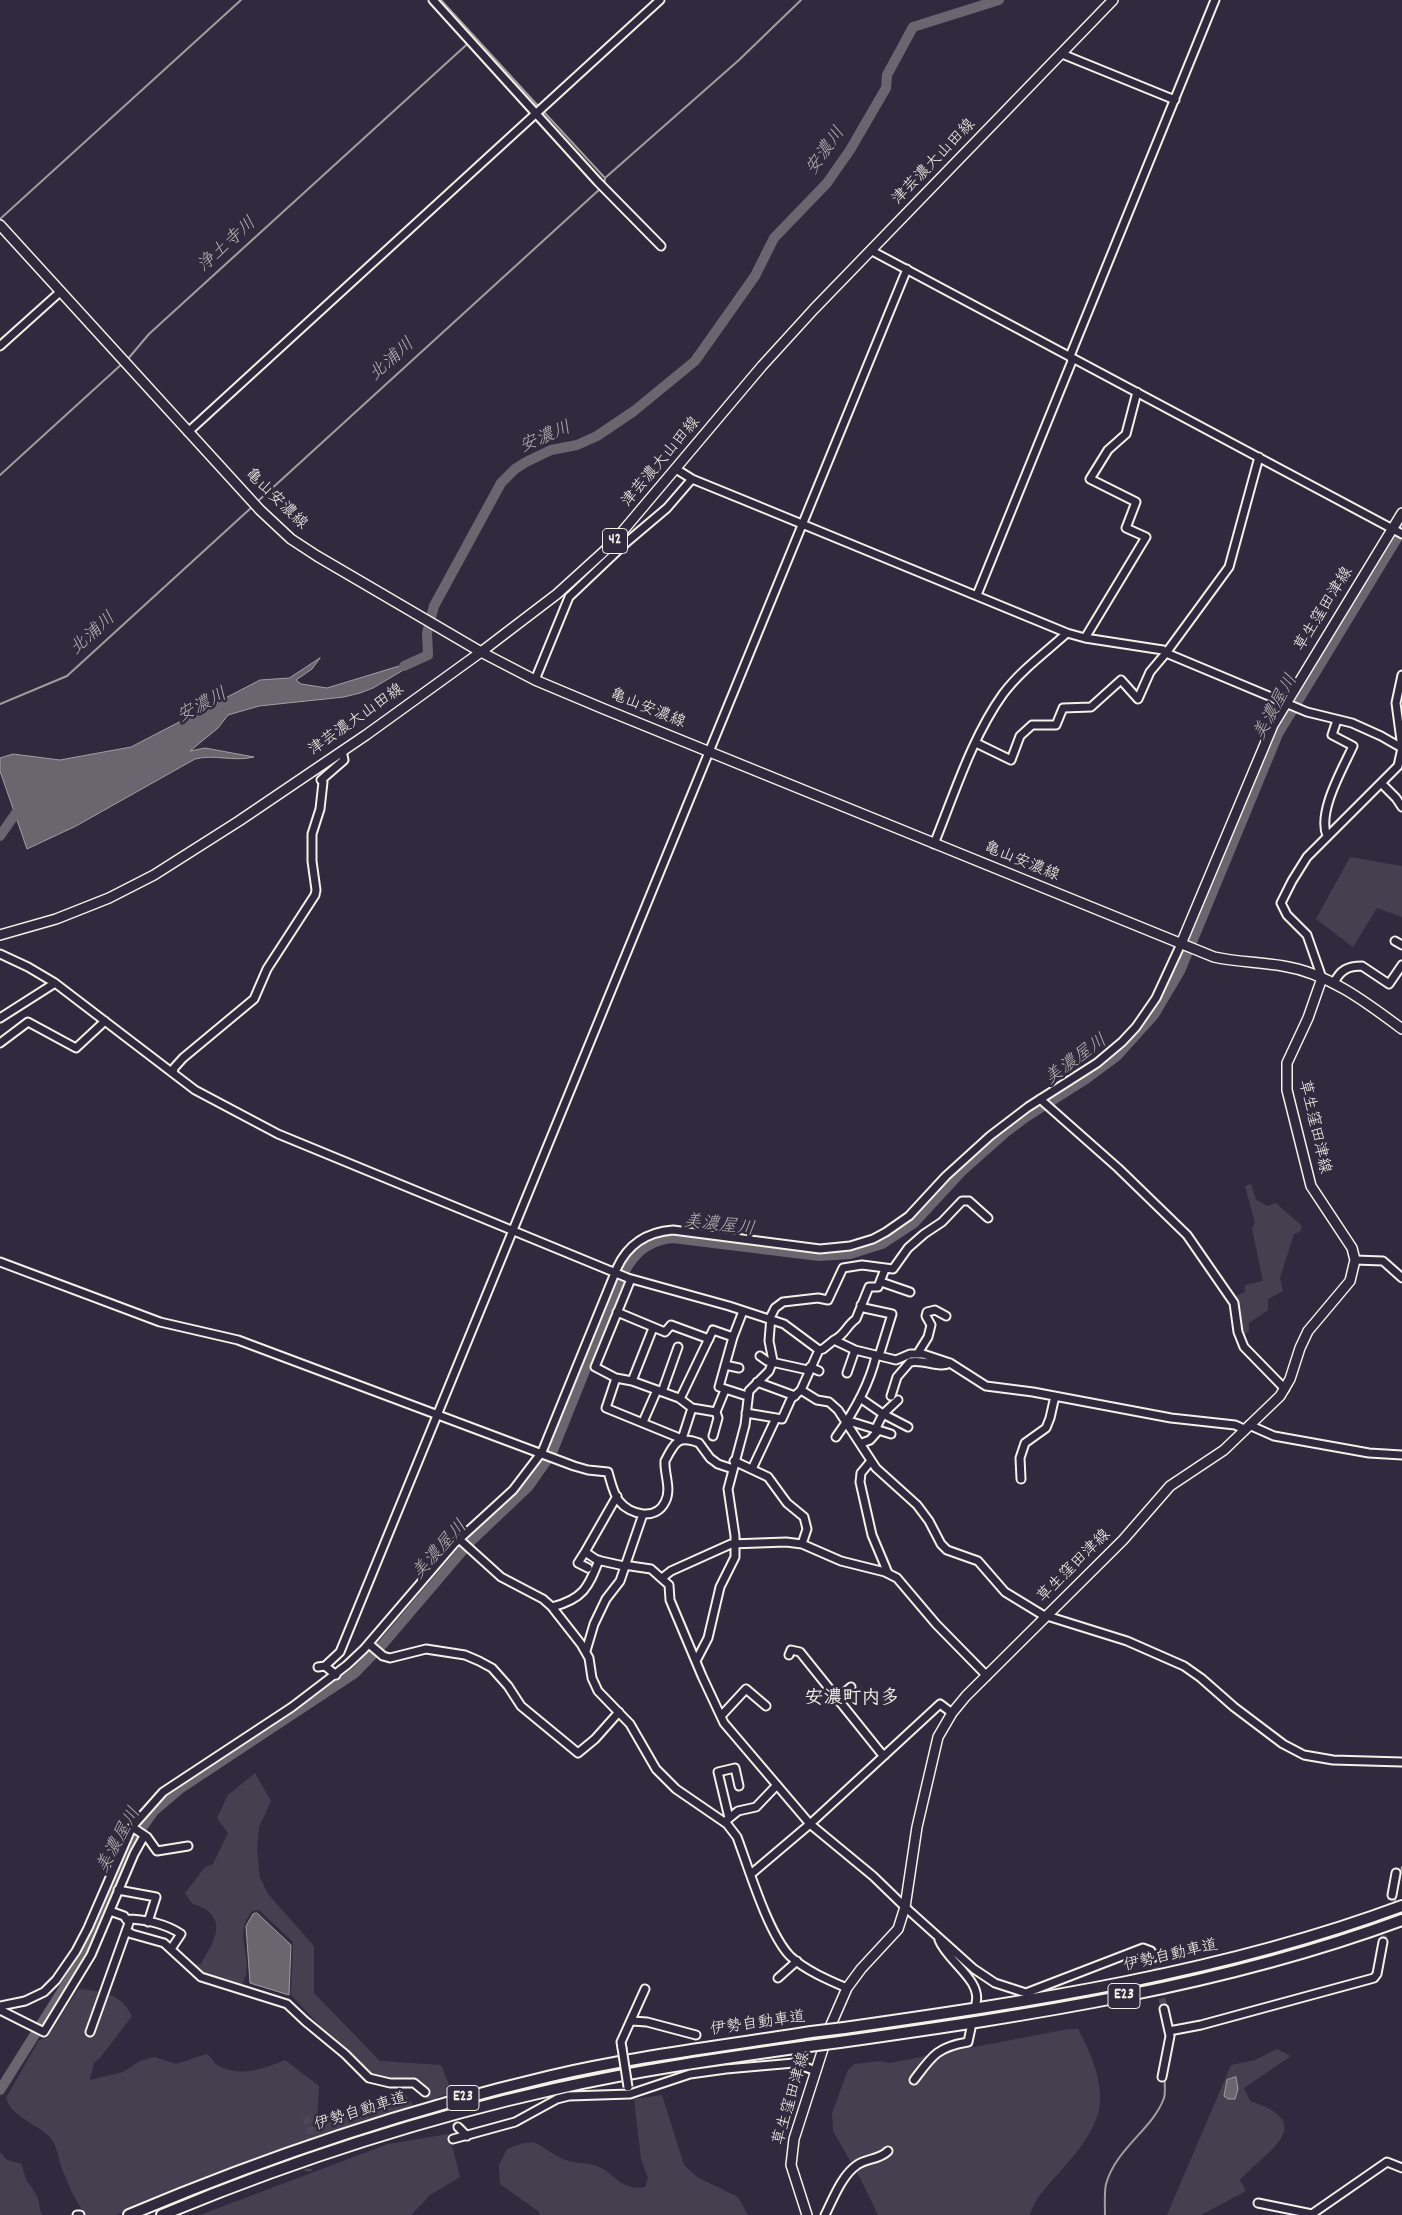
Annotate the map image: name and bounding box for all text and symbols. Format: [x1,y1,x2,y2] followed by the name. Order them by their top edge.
[889,116,981,210] street label: 津芸濃大山田線
[803,124,851,180] water label: 安濃川
[194,214,262,278] water label: 浄土寺川
[366,335,420,387] water label: 北浦川
[619,414,705,512] street label: 津芸濃大山田線
[517,419,575,459] water label: 安濃川
[240,465,310,535] street label: 亀山安濃線
[602,528,628,554] road number: 42
[1291,564,1359,656] street label: 草生窪田津線
[67,609,121,661] water label: 北浦川
[1250,671,1304,745] water label: 美濃屋川
[306,681,408,761] street label: 津芸濃大山田線
[174,685,232,729] water label: 安濃川
[606,686,688,734] street label: 亀山安濃線
[980,839,1062,887] street label: 亀山安濃線
[1042,1031,1112,1091] water label: 美濃屋川
[1293,1078,1333,1176] street label: 草生窪田津線
[682,1212,756,1242] water label: 美濃屋川
[409,1517,473,1585] water label: 美濃屋川
[1034,1526,1116,1608] street label: 草生窪田津線
[805,1689,899,1711] district label: 安濃町内多
[93,1804,147,1878] water label: 美濃屋川
[1122,1937,1220,1977] street label: 伊勢自動車道
[1108,1984,1140,2008] road number: E23
[709,2009,807,2041] street label: 伊勢自動車道
[771,2050,815,2148] street label: 草生窪田津線
[447,2086,479,2110] road number: E23
[312,2090,410,2136] street label: 伊勢自動車道

